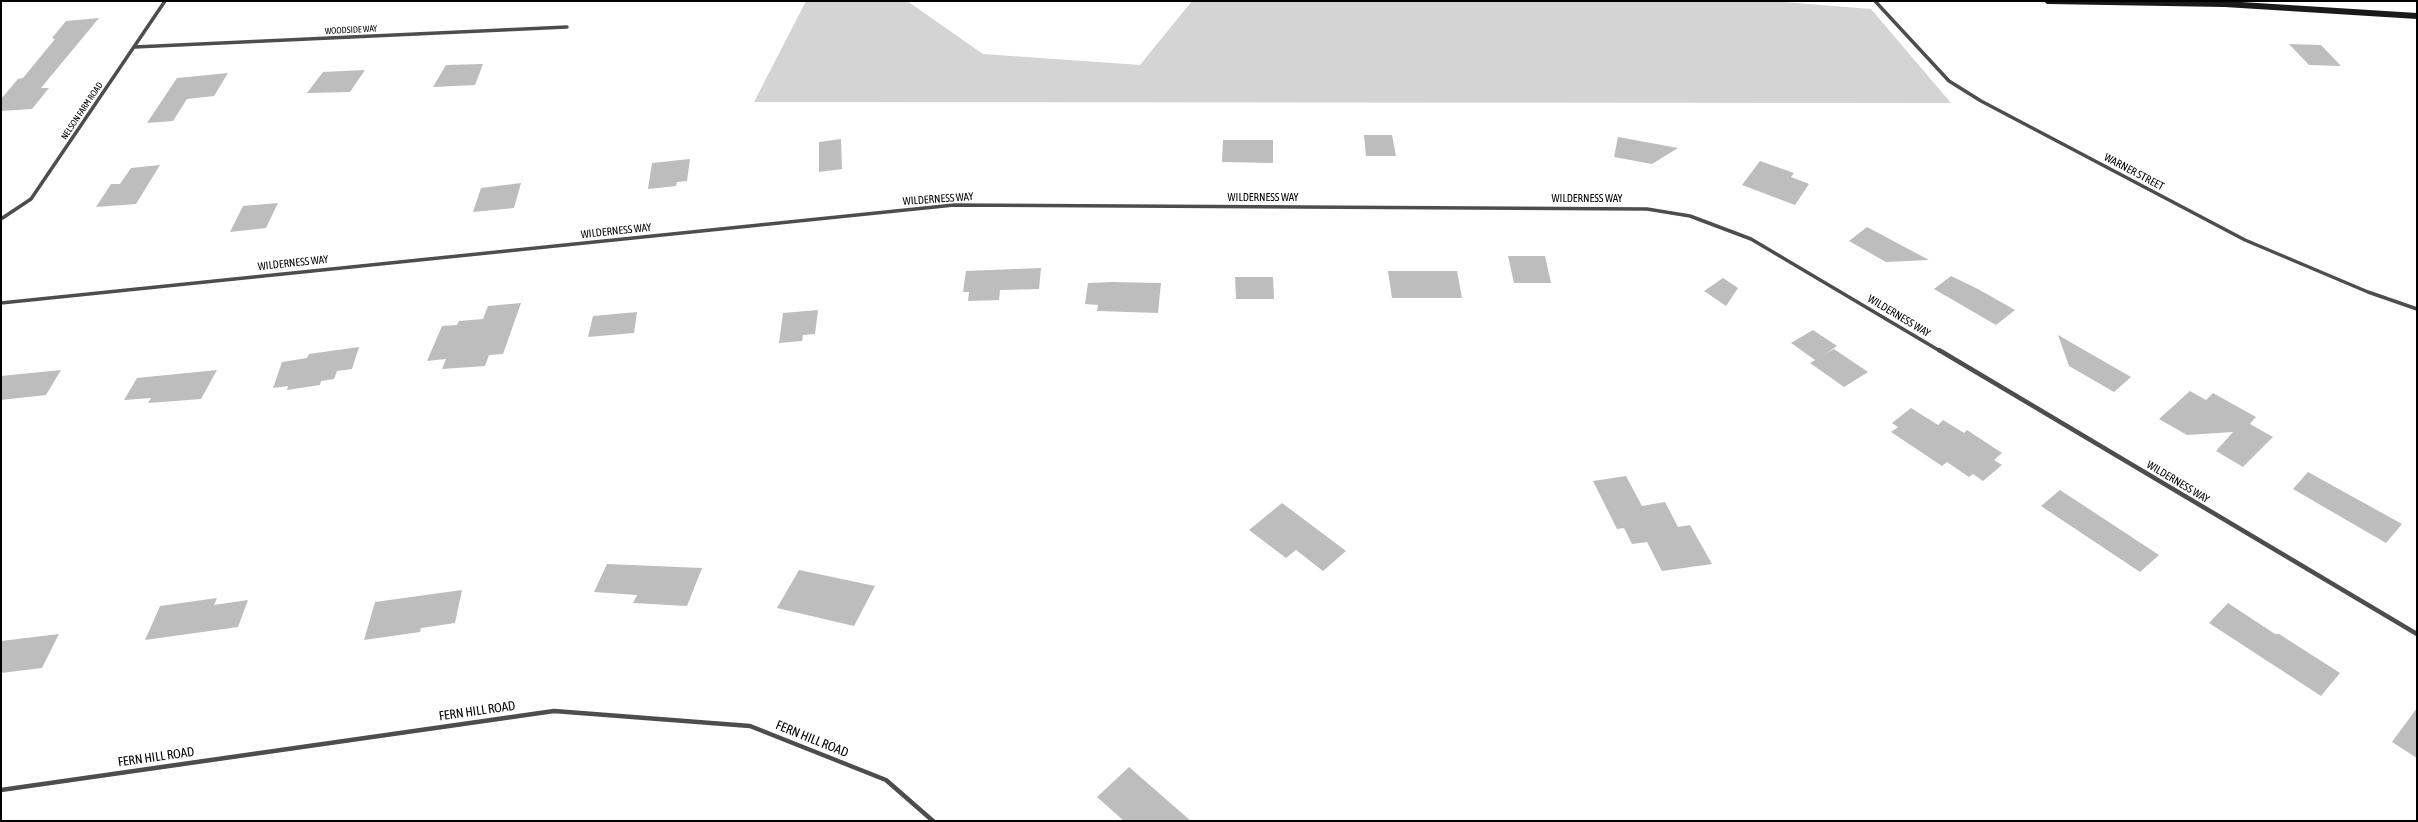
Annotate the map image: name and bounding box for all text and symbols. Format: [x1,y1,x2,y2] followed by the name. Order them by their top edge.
[325,23,377,37] street label: WOODSIDE WAY
[59,80,105,142] street label: NELSON FARM ROAD
[2102,151,2166,193] street label: WARNER STREET
[902,190,974,208] street label: WILDERNESS WAY
[1228,191,1298,205] street label: WILDERNESS WAY
[1552,192,1622,206] street label: WILDERNESS WAY
[580,221,652,241] street label: WILDERNESS WAY
[257,253,329,273] street label: WILDERNESS WAY
[1865,292,1933,340] street label: WILDERNESS WAY
[2144,458,2212,506] street label: WILDERNESS WAY
[438,698,516,724] street label: FERN HILL ROAD
[773,717,851,761] street label: FERN HILL ROAD
[117,744,195,770] street label: FERN HILL ROAD

